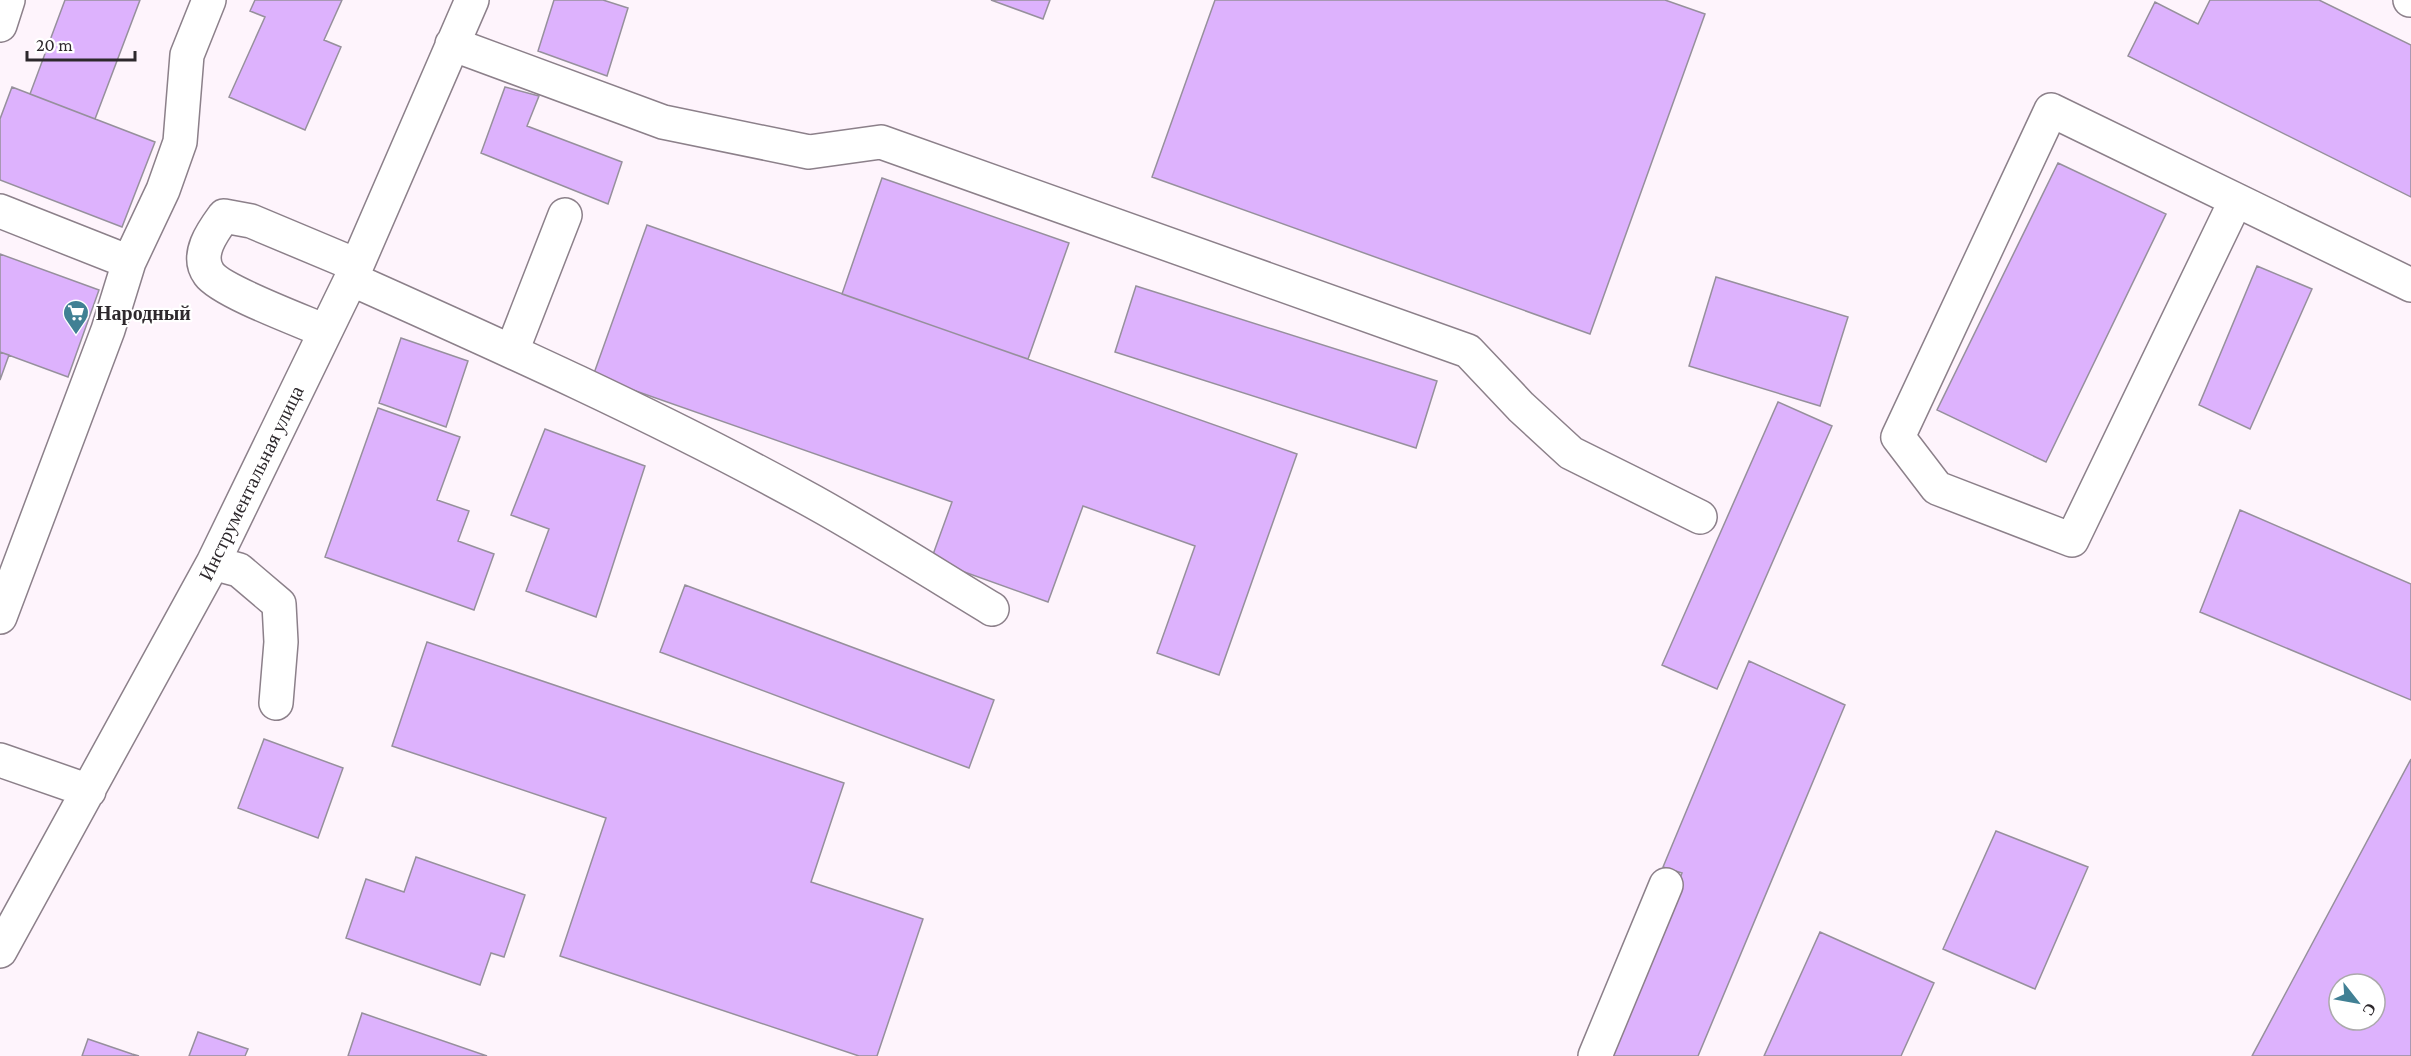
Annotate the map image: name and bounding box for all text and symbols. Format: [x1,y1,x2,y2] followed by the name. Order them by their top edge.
[27,24,135,62] scale bar
[36,35,73,55] text: 20 m
[61,298,91,336] supermarket icon: Народный
[96,302,191,325] place label: Народный
[194,382,309,584] street label: Инструментальная улица
[2327,972,2387,1032] north arrow
[2359,1000,2380,1019] text: С

